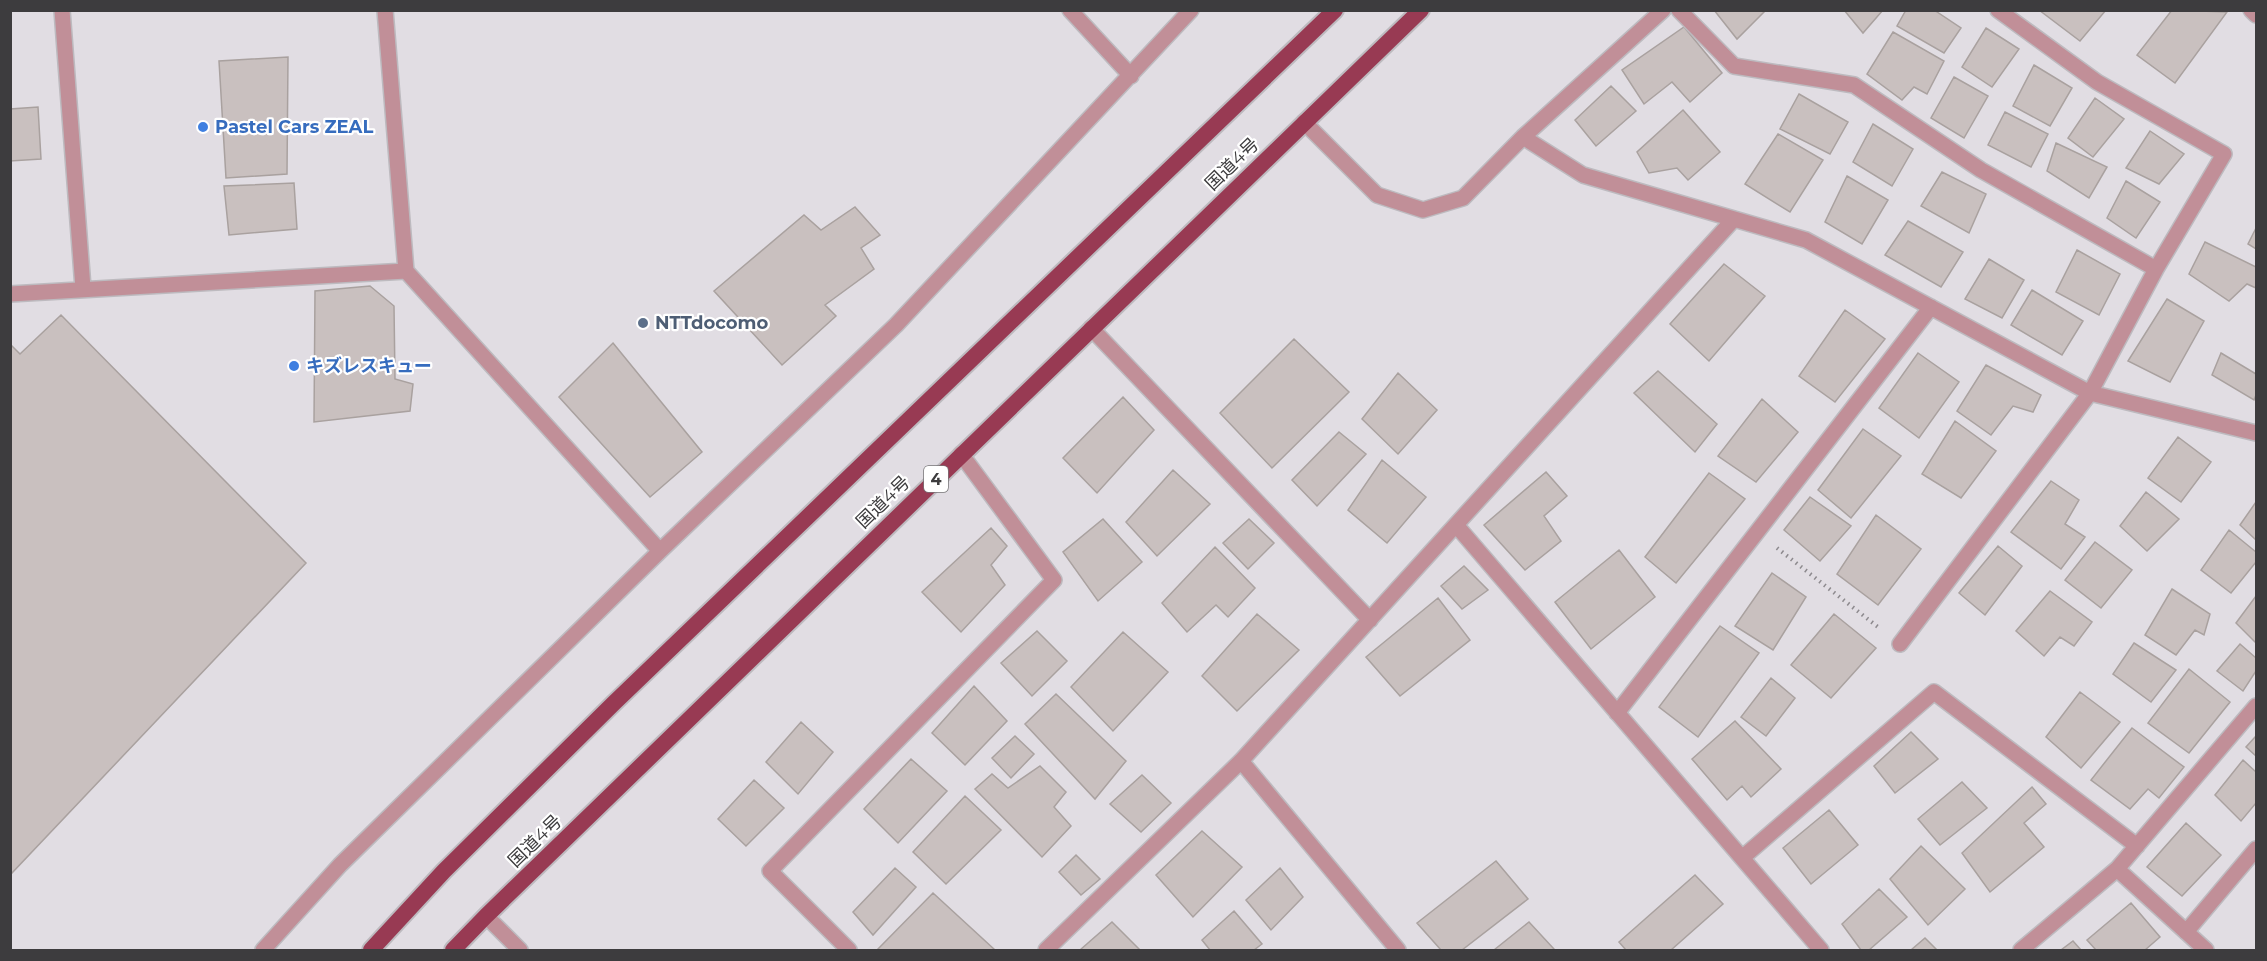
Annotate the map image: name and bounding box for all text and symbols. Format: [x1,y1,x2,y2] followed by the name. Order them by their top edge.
[215,116,373,138] place label: Pastel Cars ZEAL
[196,120,210,134] marker: Pastel Cars ZEAL
[1201,133,1263,195] street label: 国道4号
[655,312,768,334] place label: NTTdocomo
[636,316,650,330] marker: NTTdocomo
[306,355,432,377] place label: キズレスキュー
[287,359,301,373] marker: キズレスキュー
[924,466,948,492] road number: 4
[852,471,914,533] street label: 国道4号
[504,810,566,872] street label: 国道4号

